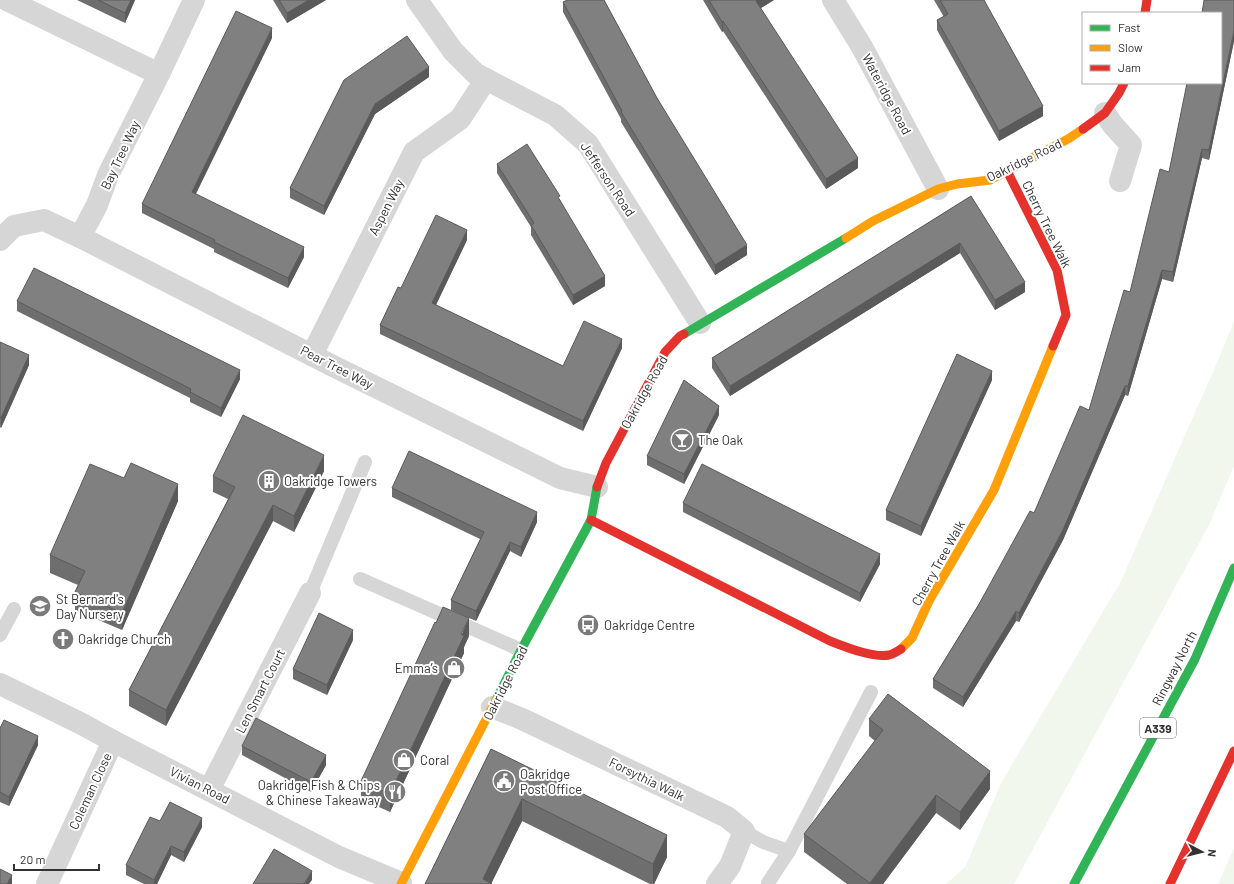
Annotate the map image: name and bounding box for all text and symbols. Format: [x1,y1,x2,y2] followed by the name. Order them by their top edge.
[1082,12,1222,84] legend
[1118,20,1141,34] text: Fast
[1118,40,1143,54] text: Slow
[859,51,915,137] street label: Wateridge Road
[1118,60,1141,74] text: Jam
[97,118,143,192] street label: Bay Tree Way
[984,135,1064,185] street label: Oakridge Road
[577,139,639,219] street label: Jefferson Road
[365,176,407,238] street label: Aspen Way
[1019,178,1075,271] street label: Cherry Tree Walk
[298,342,376,392] street label: Pear Tree Way
[617,352,671,432] street label: Oakridge Road
[669,427,695,453] bar icon: The Oak
[698,432,743,448] place label: The Oak
[256,468,282,494] building icon: Oakridge Towers
[284,473,377,489] place label: Oakridge Towers
[908,517,968,608] street label: Cherry Tree Walk
[56,591,124,622] place label: St Bernard's Day Nursery
[27,593,53,619] school or university icon: St Bernard's Day Nursery
[575,612,601,638] bus stop icon: Oakridge Centre
[604,617,695,633] place label: Oakridge Centre
[50,626,76,652] church icon: Oakridge Church
[1148,628,1200,708] street label: Ringway North
[78,631,171,647] place label: Oakridge Church
[479,643,531,723] street label: Oakridge Road
[232,646,288,736] street label: Len Smart Court
[441,655,467,681] shop icon: Emma’s
[395,660,438,676] place label: Emma’s
[1140,718,1176,738] road number: A339
[391,747,417,773] shop icon: Coral
[65,750,115,832] street label: Coleman Close
[420,752,449,768] place label: Coral
[607,754,688,804] street label: Forsythia Walk
[167,763,233,807] street label: Vivian Road
[520,766,582,797] place label: Oakridge Post Office
[491,768,517,794] public building icon: Oakridge Post Office
[258,777,380,808] place label: Oakridge Fish & Chips & Chinese Takeaway
[382,779,408,805] restaurant icon: Oakridge Fish & Chips & Chinese Takeaway
[1182,832,1222,872] north arrow
[14,846,99,872] scale bar
[1206,849,1219,858] text: N
[20,852,46,866] text: 20 m

